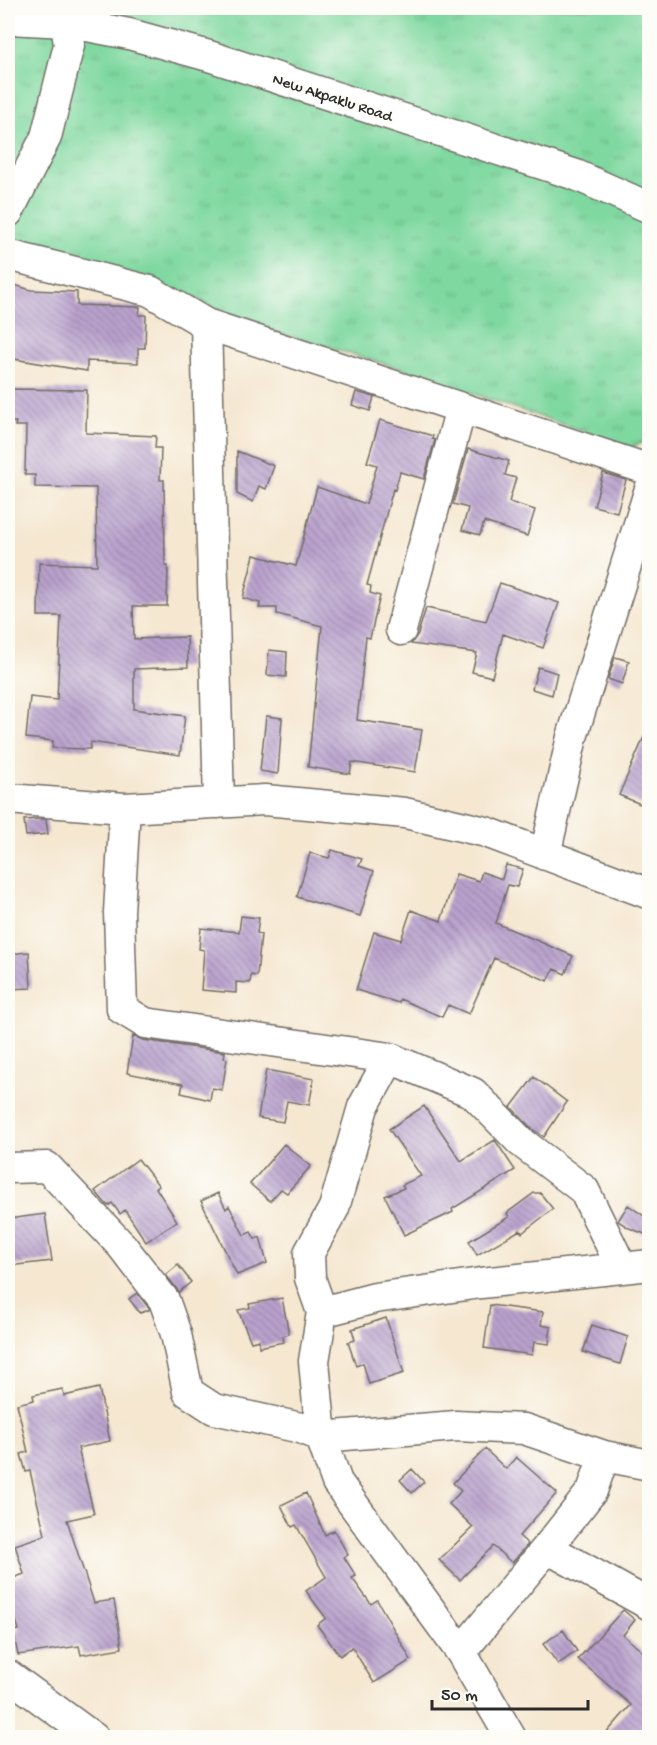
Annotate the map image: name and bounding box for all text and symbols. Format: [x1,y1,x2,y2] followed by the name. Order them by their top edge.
[269,71,396,128] street label: New Akpaklu Road
[432,1673,588,1711] scale bar
[441,1686,478,1707] text: 50 m

